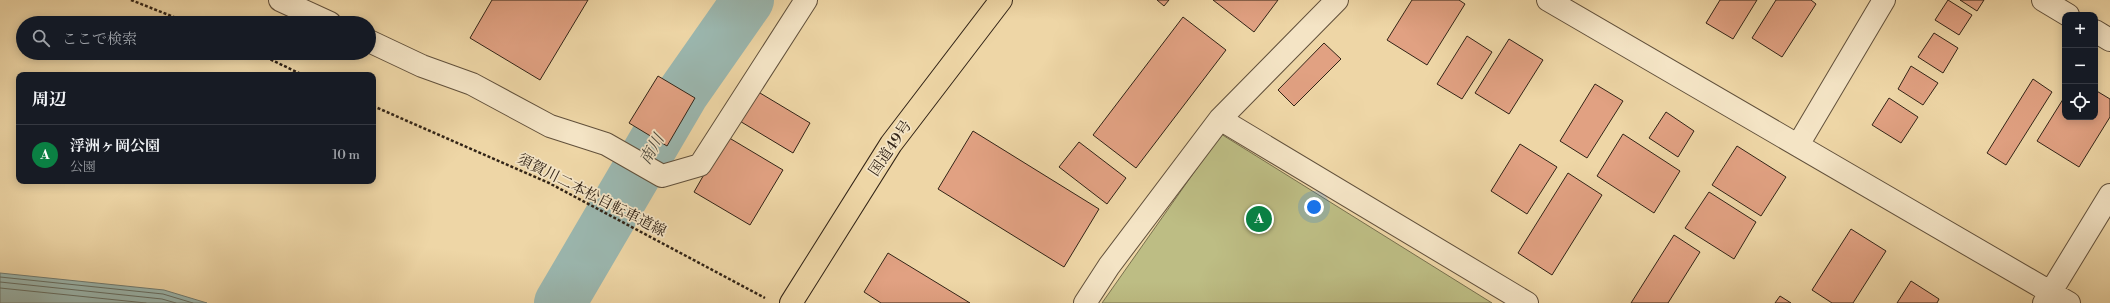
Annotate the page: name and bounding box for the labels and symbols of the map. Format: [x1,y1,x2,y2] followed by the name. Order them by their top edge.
[865,117,916,180] street label: 国道49号
[635,129,670,168] water label: 南川
[514,150,670,241] street label: 須賀川二本松自転車道線
[1304,197,1324,217] your location
[1246,204,1272,234] pin: A

